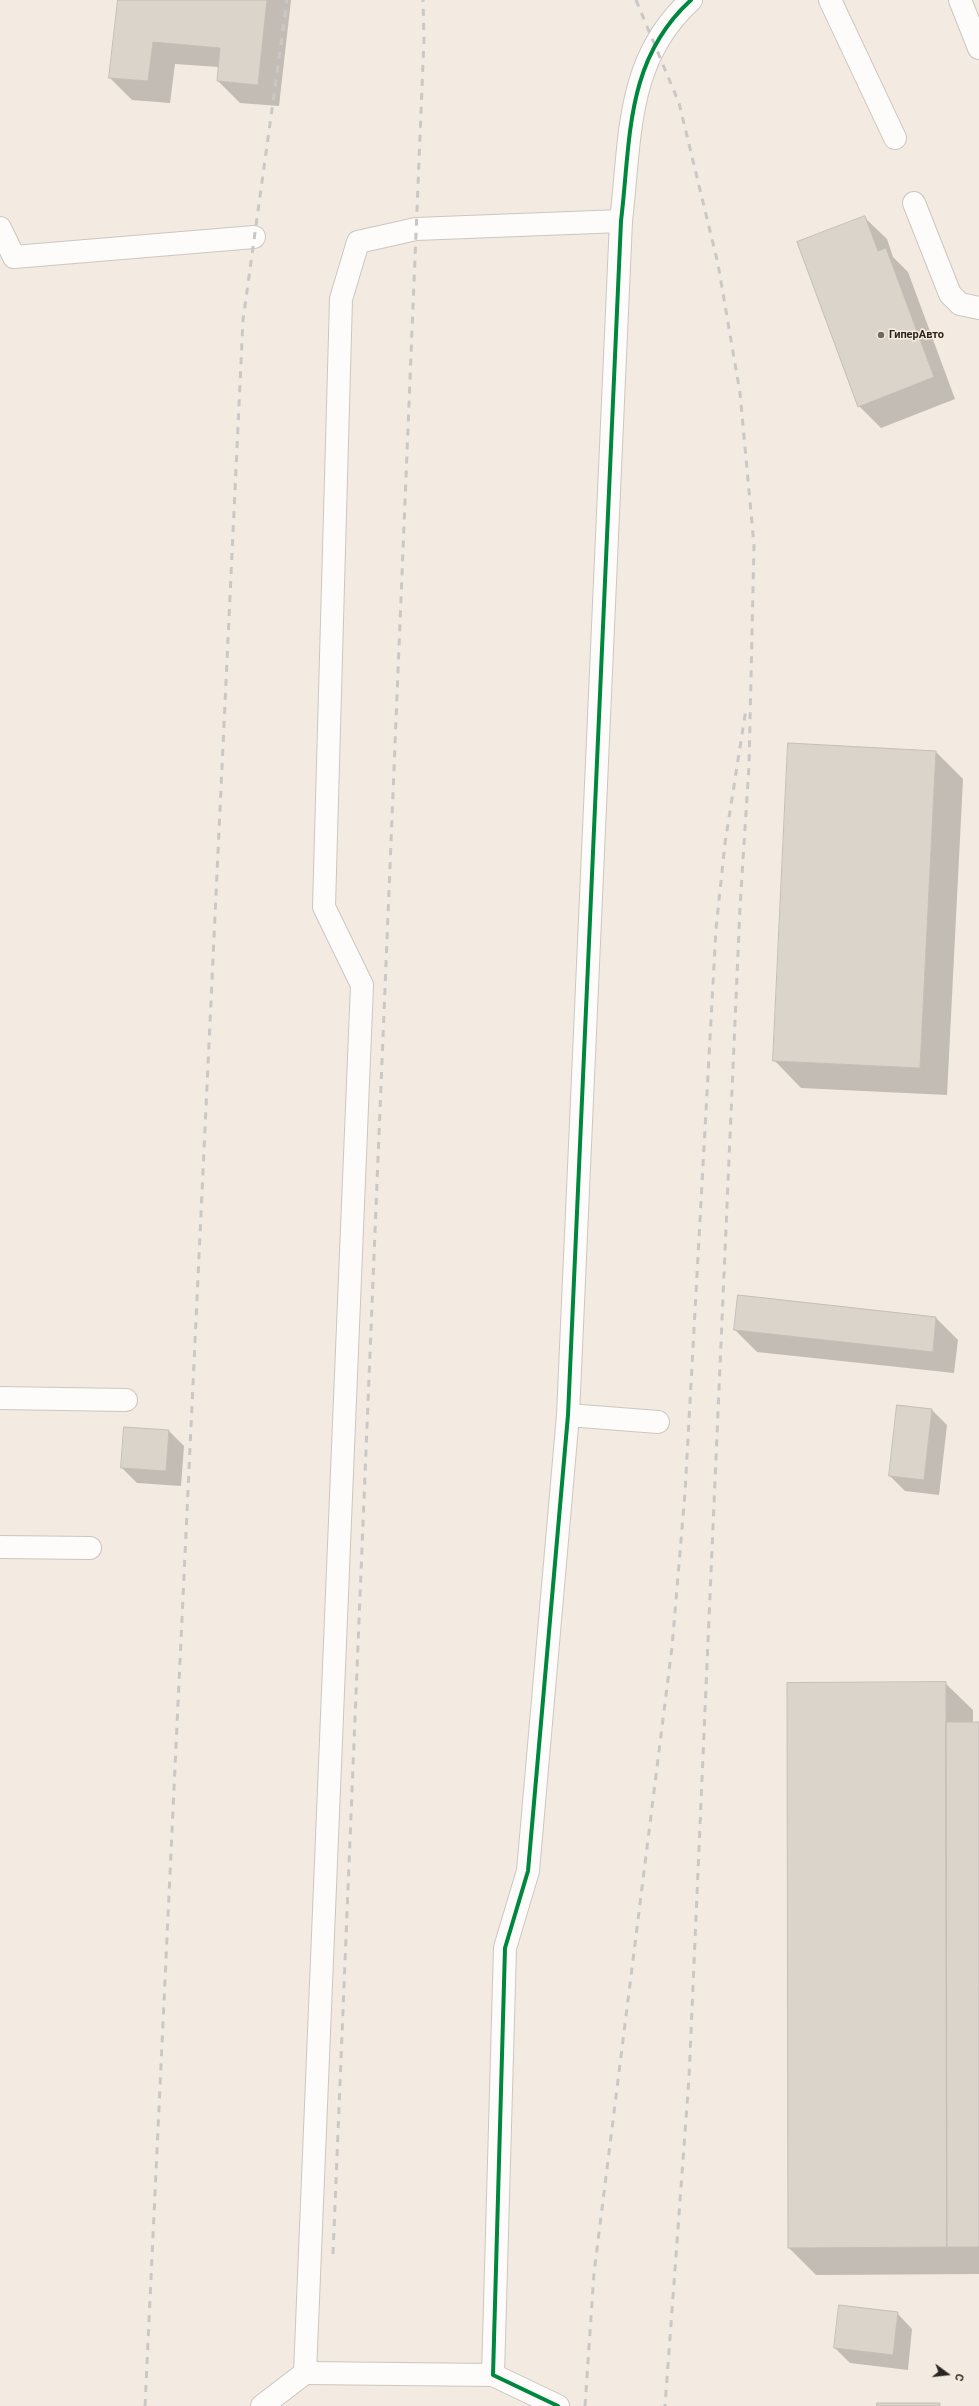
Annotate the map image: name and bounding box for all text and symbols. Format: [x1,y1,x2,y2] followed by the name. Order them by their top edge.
[889,328,944,342] place label: ГиперАвто
[876,330,886,340] marker: ГиперАвто
[927,2354,967,2394] north arrow
[952,2372,966,2382] text: С

